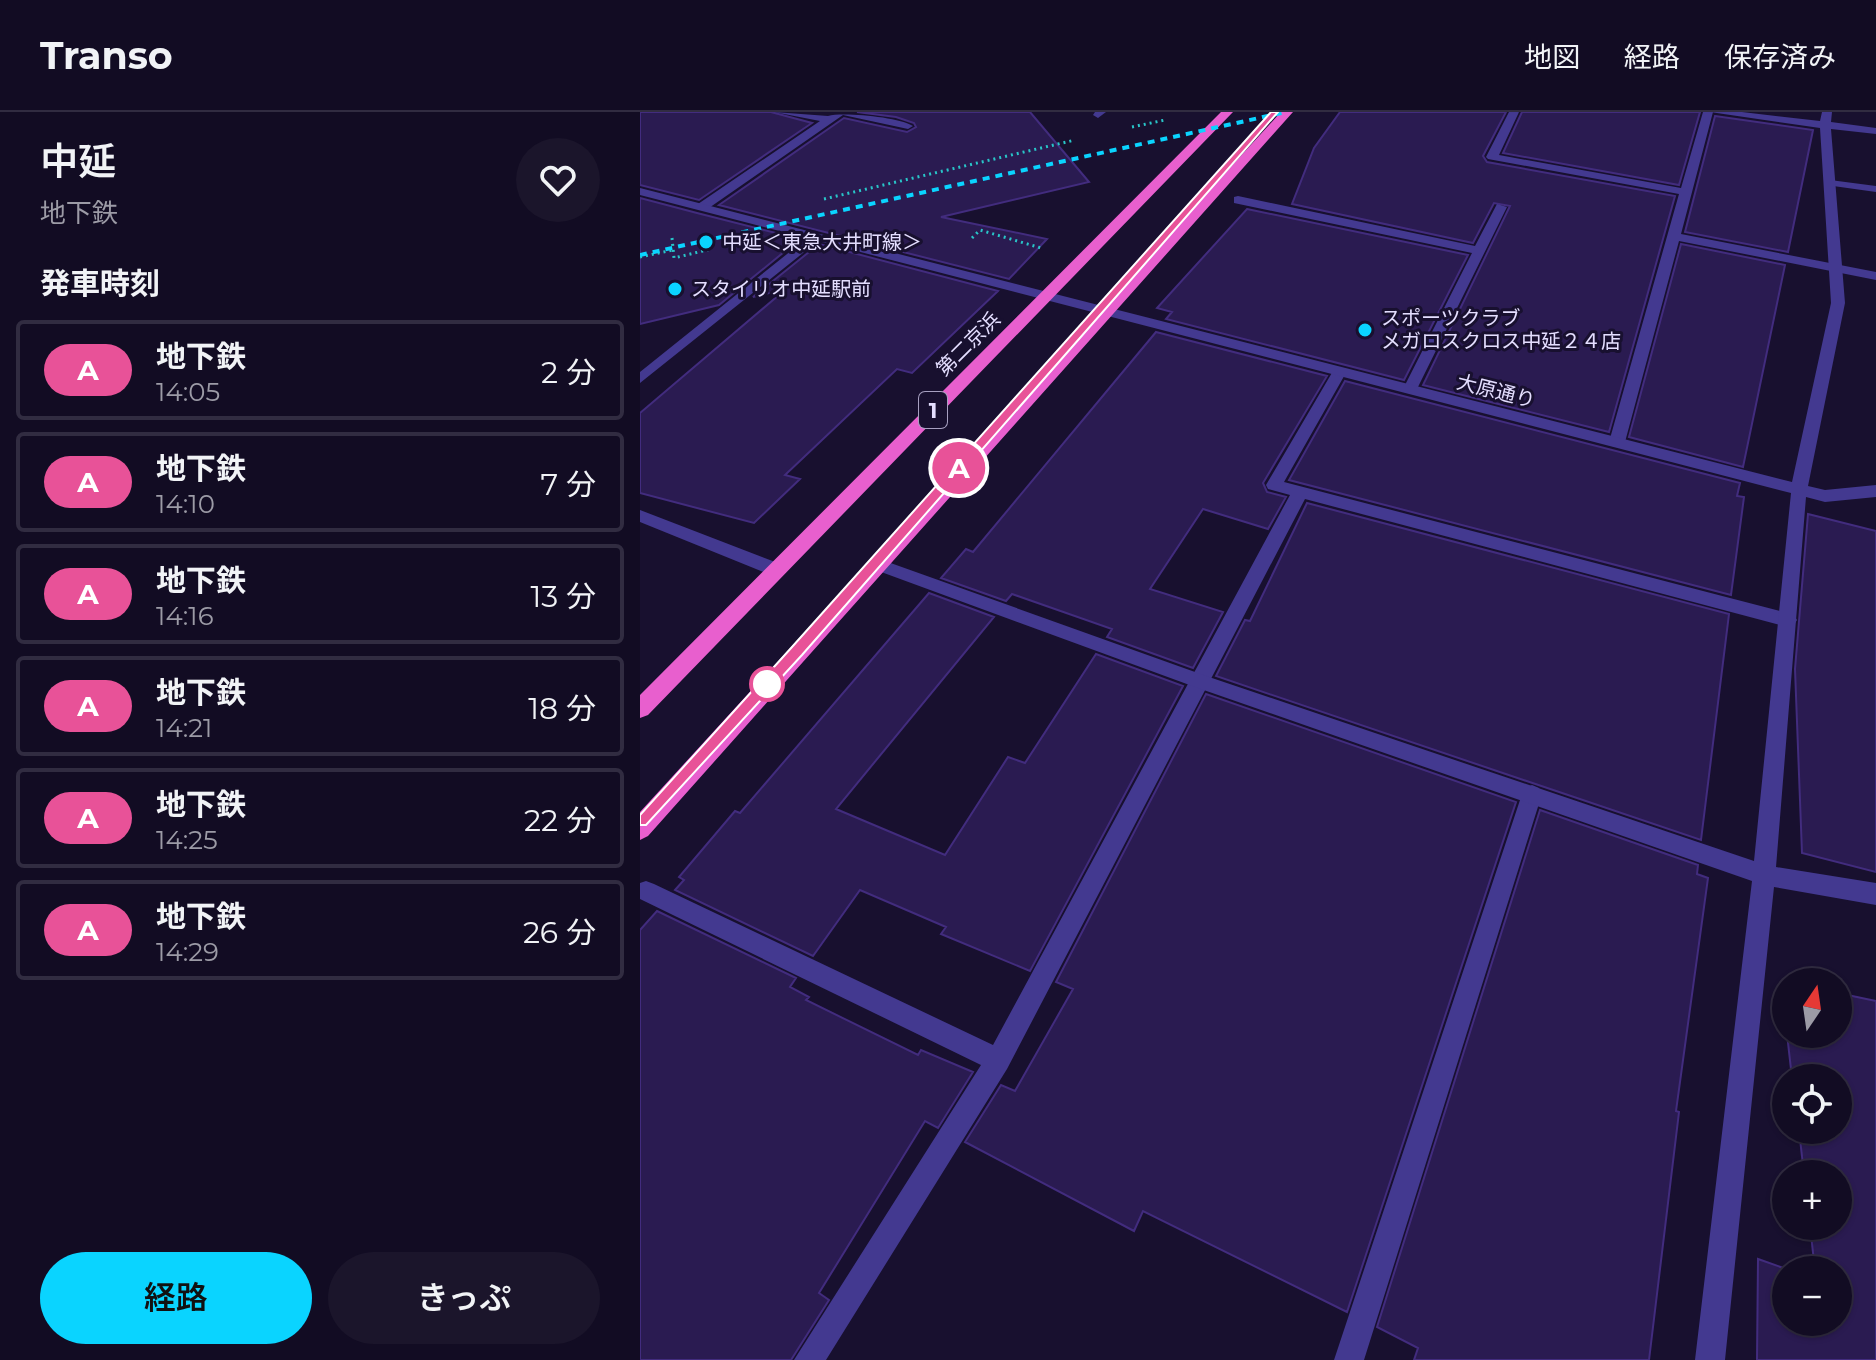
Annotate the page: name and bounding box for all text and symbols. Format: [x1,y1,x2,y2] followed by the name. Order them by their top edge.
[40,32,173,79] text: Transo
[1524,40,1580,74] text: 地図
[1624,40,1680,74] text: 経路
[1724,40,1836,74] text: 保存済み
[40,138,116,185] text: 中延
[516,138,600,222] button: heart
[40,197,118,229] text: 地下鉄
[722,230,922,254] place label: 中延＜東急大井町線＞
[697,233,715,251] marker: 中延＜東急大井町線＞
[40,265,160,302] text: 発車時刻
[691,277,871,301] place label: スタイリオ中延駅前
[666,280,684,298] marker: スタイリオ中延駅前
[1381,306,1621,353] place label: スポーツクラブ メガロスクロス中延２４店
[931,307,1005,381] street label: 第二京浜
[1356,321,1374,339] marker: スポーツクラブ メガロスクロス中延２４店
[156,338,246,375] text: 地下鉄
[77,353,99,387] text: A
[541,354,596,391] text: 2 分
[1454,370,1538,412] street label: 大原通り
[156,376,220,408] text: 14:05
[919,392,947,428] road number: 1
[933,442,985,494] line badge: A
[156,450,246,487] text: 地下鉄
[948,451,970,485] text: A
[77,465,99,499] text: A
[540,466,596,503] text: 7 分
[156,488,215,520] text: 14:10
[156,562,246,599] text: 地下鉄
[77,577,99,611] text: A
[530,578,596,615] text: 13 分
[156,600,213,632] text: 14:16
[750,667,784,701] unlabelled marker
[156,674,246,711] text: 地下鉄
[77,689,99,723] text: A
[528,690,596,727] text: 18 分
[156,712,212,744] text: 14:21
[156,786,246,823] text: 地下鉄
[77,801,99,835] text: A
[524,802,596,839] text: 22 分
[156,824,218,856] text: 14:25
[156,898,246,935] text: 地下鉄
[77,913,99,947] text: A
[523,914,596,951] text: 26 分
[156,936,219,968] text: 14:29
[1772,968,1852,1048] north arrow
[1772,968,1852,1336] map controls
[1772,1064,1852,1144] button: locate
[1772,1160,1852,1240] button: +
[40,1252,312,1344] button: 経路
[328,1252,600,1344] button: きっぷ
[1772,1256,1852,1336] button: −

